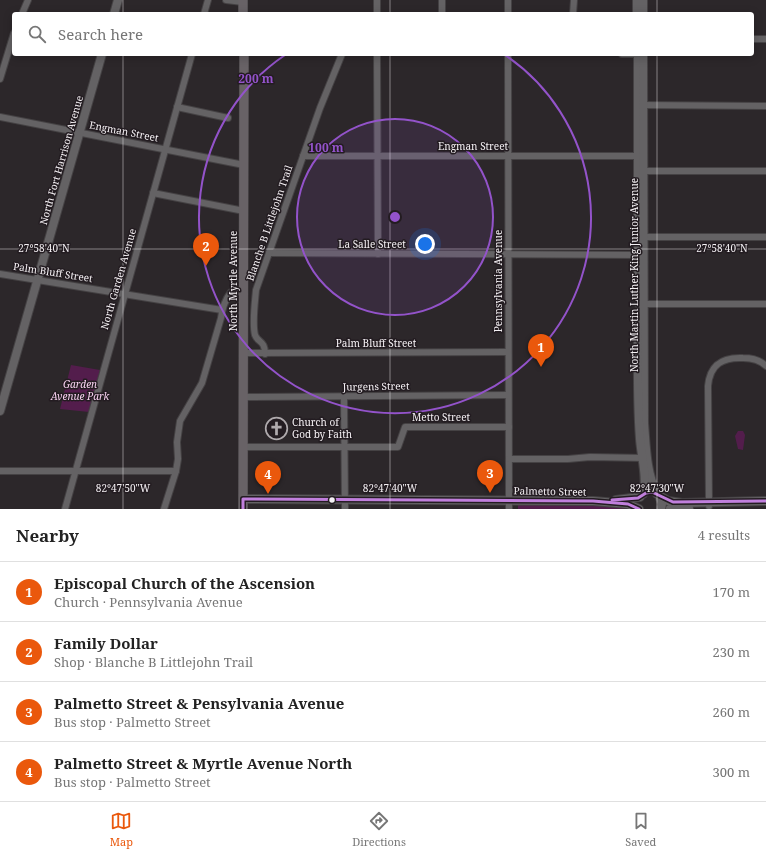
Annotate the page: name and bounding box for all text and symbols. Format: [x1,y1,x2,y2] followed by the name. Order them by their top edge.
[12,12,754,56] search box
[26,23,48,45] icon: search
[58,24,143,44] text: Search here
[238,70,274,87] text: 200 m
[36,94,86,226] street label: North Fort Harrison Avenue
[88,117,160,145] street label: Engman Street
[308,139,344,156] text: 100 m
[438,139,509,153] street label: Engman Street
[243,163,295,283] street label: Blanche B Littlejohn Trail
[627,178,641,372] street label: North Martin Luther King Junior Avenue
[388,210,402,224] centre of rings
[97,227,139,331] street label: North Garden Avenue
[491,230,505,332] street label: Pennsylvania Avenue
[226,231,240,331] street label: North Myrtle Avenue
[193,233,219,266] pin: 2
[415,234,435,254] your location
[338,237,406,251] street label: La Salle Street
[18,241,70,255] text: 27°58'40"N
[696,241,748,255] text: 27°58'40"N
[12,259,94,285] street label: Palm Bluff Street
[528,334,554,367] pin: 1
[336,336,417,350] street label: Palm Bluff Street
[50,377,110,403] park label: Garden Avenue Park
[341,378,410,394] street label: Jurgens Street
[412,410,470,424] street label: Metto Street
[263,415,289,441] church icon: Church of God by Faith
[292,415,353,441] place label: Church of God by Faith
[477,460,503,493] pin: 3
[255,461,281,494] pin: 4
[96,481,151,495] text: 82°47'50"W
[363,481,418,495] text: 82°47'40"W
[630,481,685,495] text: 82°47'30"W
[513,483,587,499] street label: Palmetto Street
[327,495,337,505] unlabelled marker
[16,524,79,547] text: Nearby
[698,526,750,544] text: 4 results
[54,573,315,593] text: Episcopal Church of the Ascension
[25,583,33,601] text: 1
[713,583,750,601] text: 170 m
[54,593,243,611] text: Church · Pennsylvania Avenue
[54,633,158,653] text: Family Dollar
[25,643,33,661] text: 2
[713,643,750,661] text: 230 m
[54,653,253,671] text: Shop · Blanche B Littlejohn Trail
[54,693,344,713] text: Palmetto Street & Pensylvania Avenue
[25,703,33,721] text: 3
[713,703,750,721] text: 260 m
[54,713,211,731] text: Bus stop · Palmetto Street
[54,753,352,773] text: Palmetto Street & Myrtle Avenue North
[25,763,33,781] text: 4
[713,763,750,781] text: 300 m
[54,773,211,791] text: Bus stop · Palmetto Street
[110,810,133,849] tab: Map
[352,810,406,849] tab: Directions
[625,810,656,849] tab: Saved

